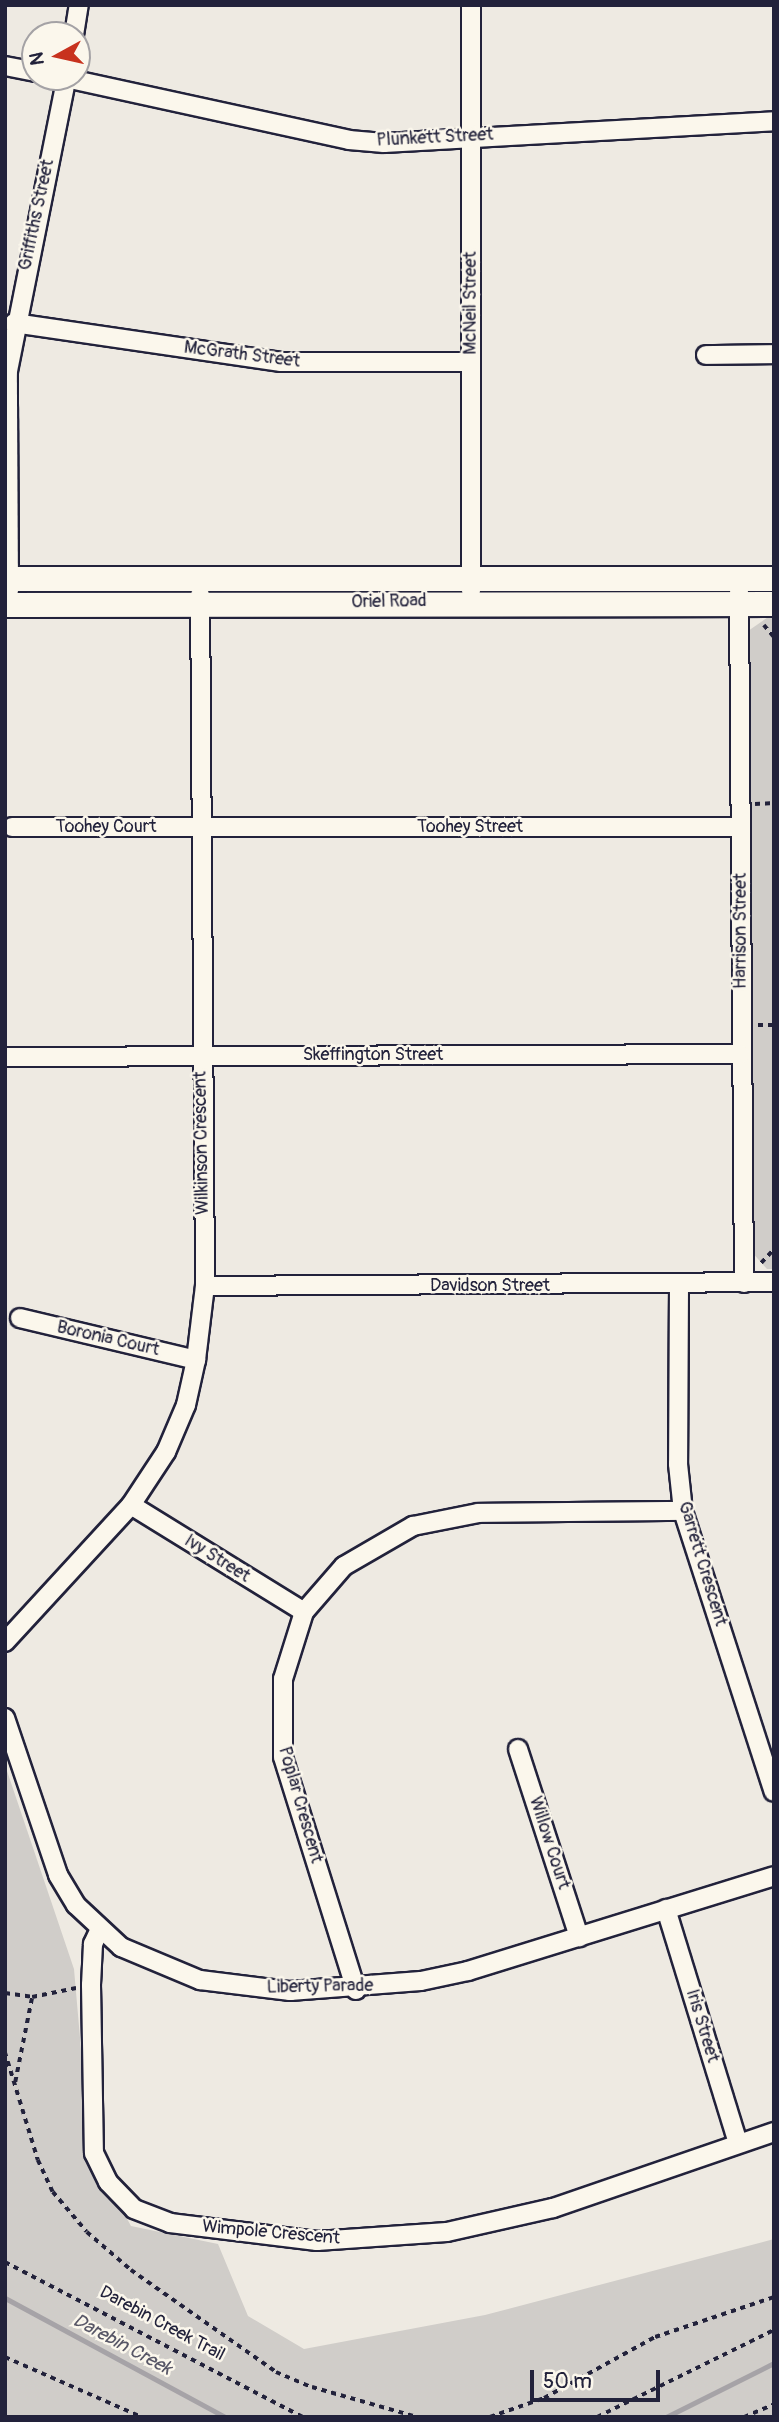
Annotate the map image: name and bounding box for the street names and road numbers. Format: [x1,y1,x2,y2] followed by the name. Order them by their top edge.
[376,124,494,152] street label: Plunkett Street
[15,157,59,273] street label: Griffiths Street
[460,251,482,355] street label: McNeil Street
[183,337,301,373] street label: McGrath Street
[351,591,427,613] street label: Oriel Road
[56,816,156,838] street label: Toohey Court
[417,816,523,838] street label: Toohey Street
[730,873,752,989] street label: Harrison Street
[303,1044,443,1066] street label: Skeffington Street
[190,1071,214,1215] street label: Wilkinson Crescent
[430,1275,550,1297] street label: Davidson Street
[55,1317,161,1361] street label: Boronia Court
[673,1499,731,1629] street label: Garrett Crescent
[180,1530,254,1588] street label: Ivy Street
[273,1744,327,1866] street label: Poplar Crescent
[524,1794,574,1892] street label: Willow Court
[267,1975,373,1999] street label: Liberty Parade
[681,1987,723,2065] street label: Iris Street
[201,2216,341,2250] street label: Wimpole Crescent
[96,2282,228,2366] street label: Darebin Creek Trail

